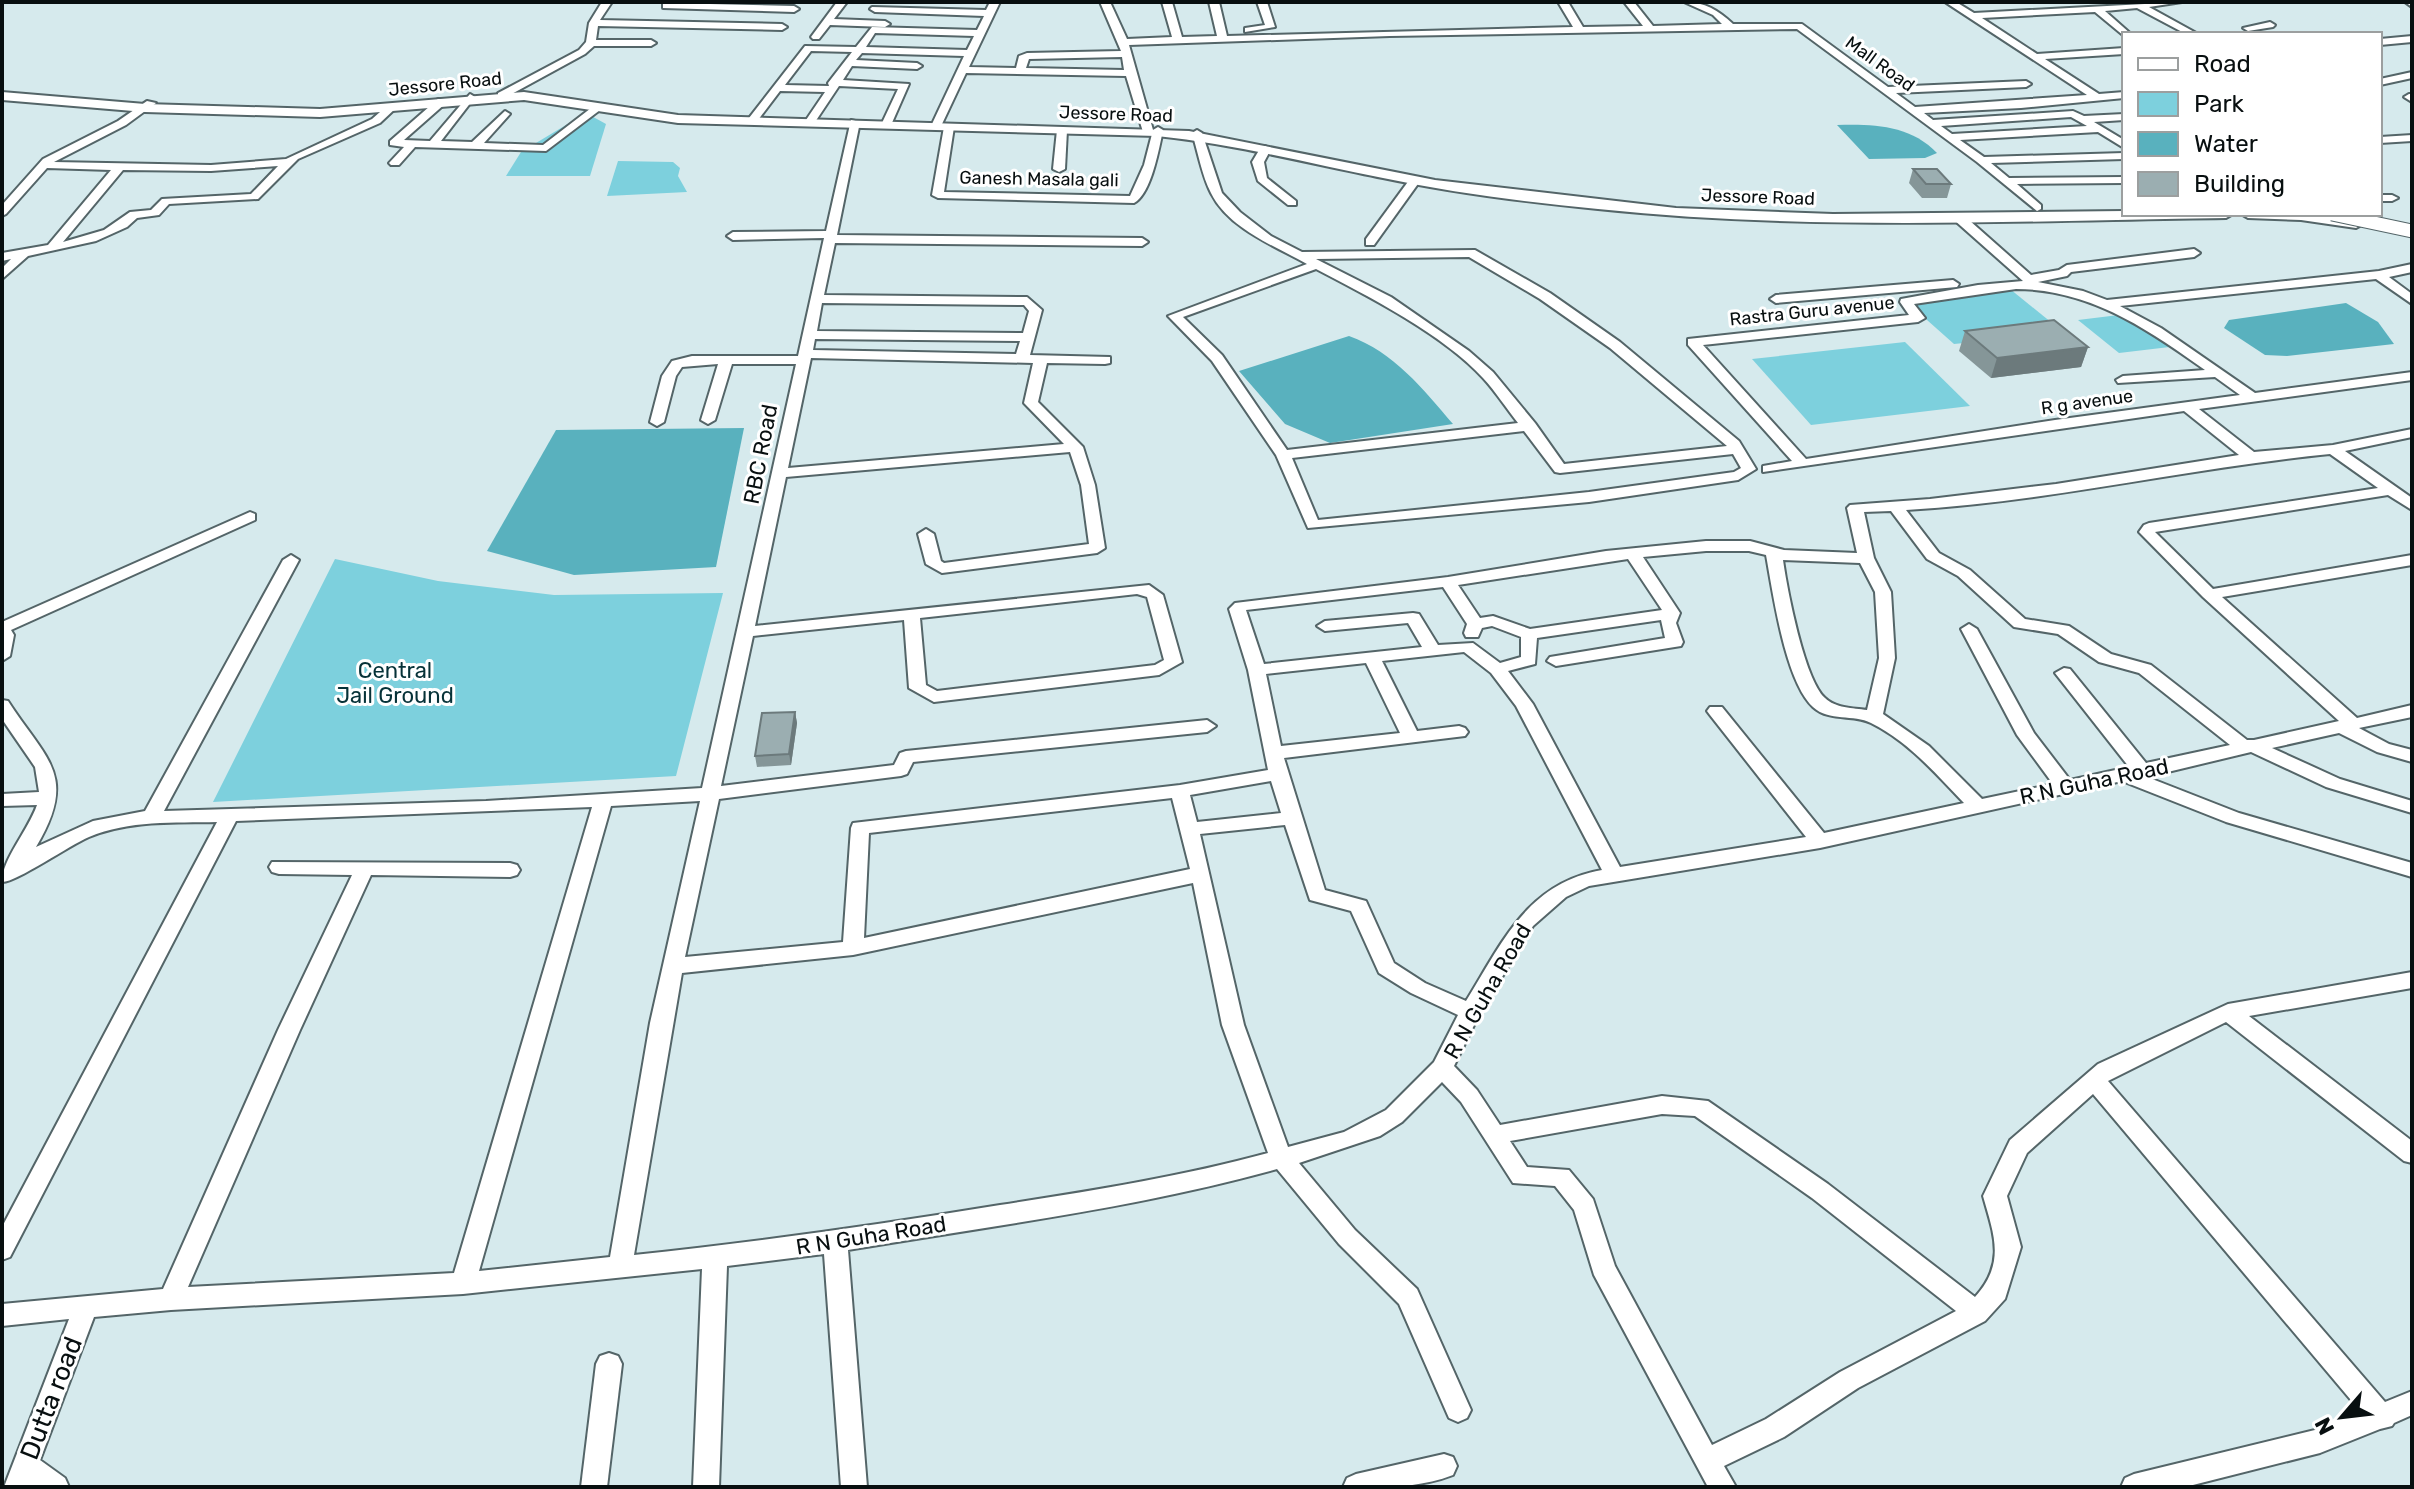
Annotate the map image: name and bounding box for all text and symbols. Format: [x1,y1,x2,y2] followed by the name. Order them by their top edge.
[1841,32,1919,96] street label: Mall Road
[2122,32,2382,216] legend
[2194,50,2251,78] text: Road
[387,67,503,101] street label: Jessore Road
[2194,90,2245,118] text: Park
[1059,101,1173,127] street label: Jessore Road
[2194,130,2258,158] text: Water
[959,167,1119,191] street label: Ganesh Masala gali
[2194,170,2285,198] text: Building
[1701,184,1815,210] street label: Jessore Road
[1729,291,1895,331] street label: Rastra Guru avenue
[2040,385,2134,419] street label: R g avenue
[738,402,783,506] street label: RBC Road
[336,657,454,709] park label: Central Jail Ground
[2017,753,2171,810] street label: R N Guha Road
[1438,919,1537,1064] street label: R N Guha Road
[794,1210,948,1261] street label: R N Guha Road
[14,1332,89,1464] street label: Dutta road
[2302,1377,2382,1457] north arrow
[2309,1413,2340,1439] text: N

